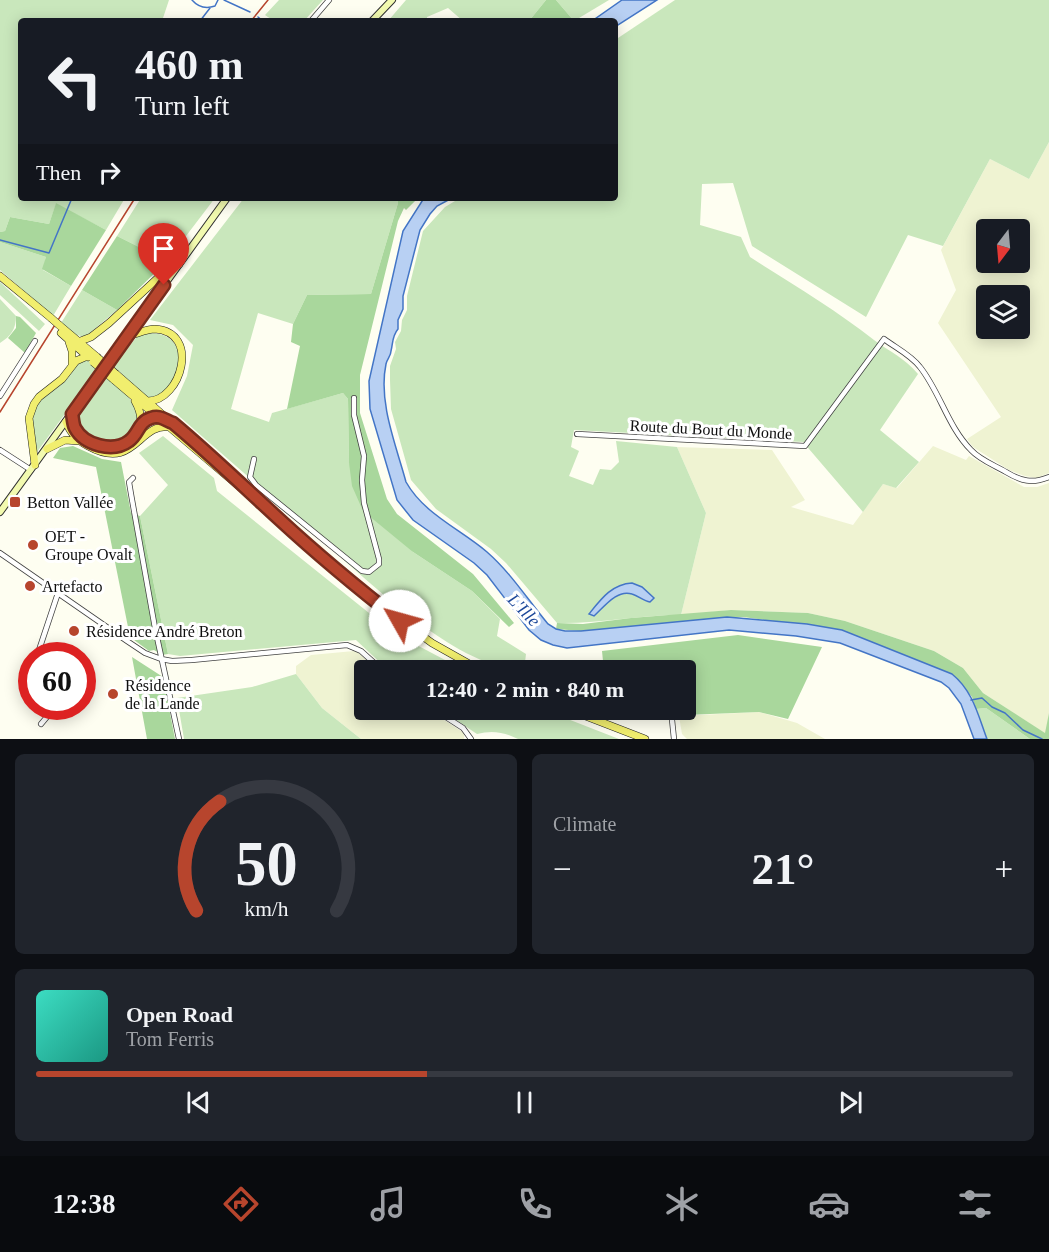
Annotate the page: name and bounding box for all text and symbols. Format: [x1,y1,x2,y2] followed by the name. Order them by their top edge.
[36,42,114,120] icon: left
[135,42,244,88] text: 460 m
[135,91,229,121] text: Turn left
[93,156,126,189] icon: right
[36,160,81,185] text: Then
[976,219,1030,273] north arrow
[976,219,1030,339] map controls
[138,223,189,285] pin
[147,232,180,265] icon: arrive
[976,285,1030,339] button: layers
[629,417,793,442] street label: Route du Bout du Monde
[27,494,113,511] place label: Betton Vallée
[8,495,22,509] marker: Betton Vallée
[45,528,133,564] place label: OET - Groupe Ovalt
[26,538,40,552] marker: OET - Groupe Ovalt
[42,578,102,595] place label: Artefacto
[23,579,37,593] marker: Artefacto
[368,589,432,653] position arrow
[503,589,544,631] water label: L'Ille
[86,623,242,640] place label: Résidence André Breton
[67,624,81,638] marker: Résidence André Breton
[18,642,96,720] speed limit sign: 60
[125,677,200,712] place label: Résidence de la Lande
[426,677,624,702] text: 12:40 · 2 min · 840 m
[106,687,120,701] marker: Résidence de la Lande
[553,813,616,835] text: Climate
[235,829,297,898] text: 50
[752,844,815,894] text: 21°
[553,851,572,887] text: −
[994,851,1013,887] text: +
[244,897,288,921] text: km/h
[126,1002,233,1027] text: Open Road
[126,1028,214,1050] text: Tom Ferris
[182,1086,215,1119] icon: previous
[508,1086,541,1119] icon: pause
[834,1086,867,1119] icon: next
[220,1183,262,1225] icon: directions
[367,1183,409,1225] icon: music
[514,1183,556,1225] icon: phone
[661,1183,703,1225] icon: climate
[808,1183,850,1225] icon: car
[954,1183,996,1225] icon: filters
[52,1189,115,1219] text: 12:38

